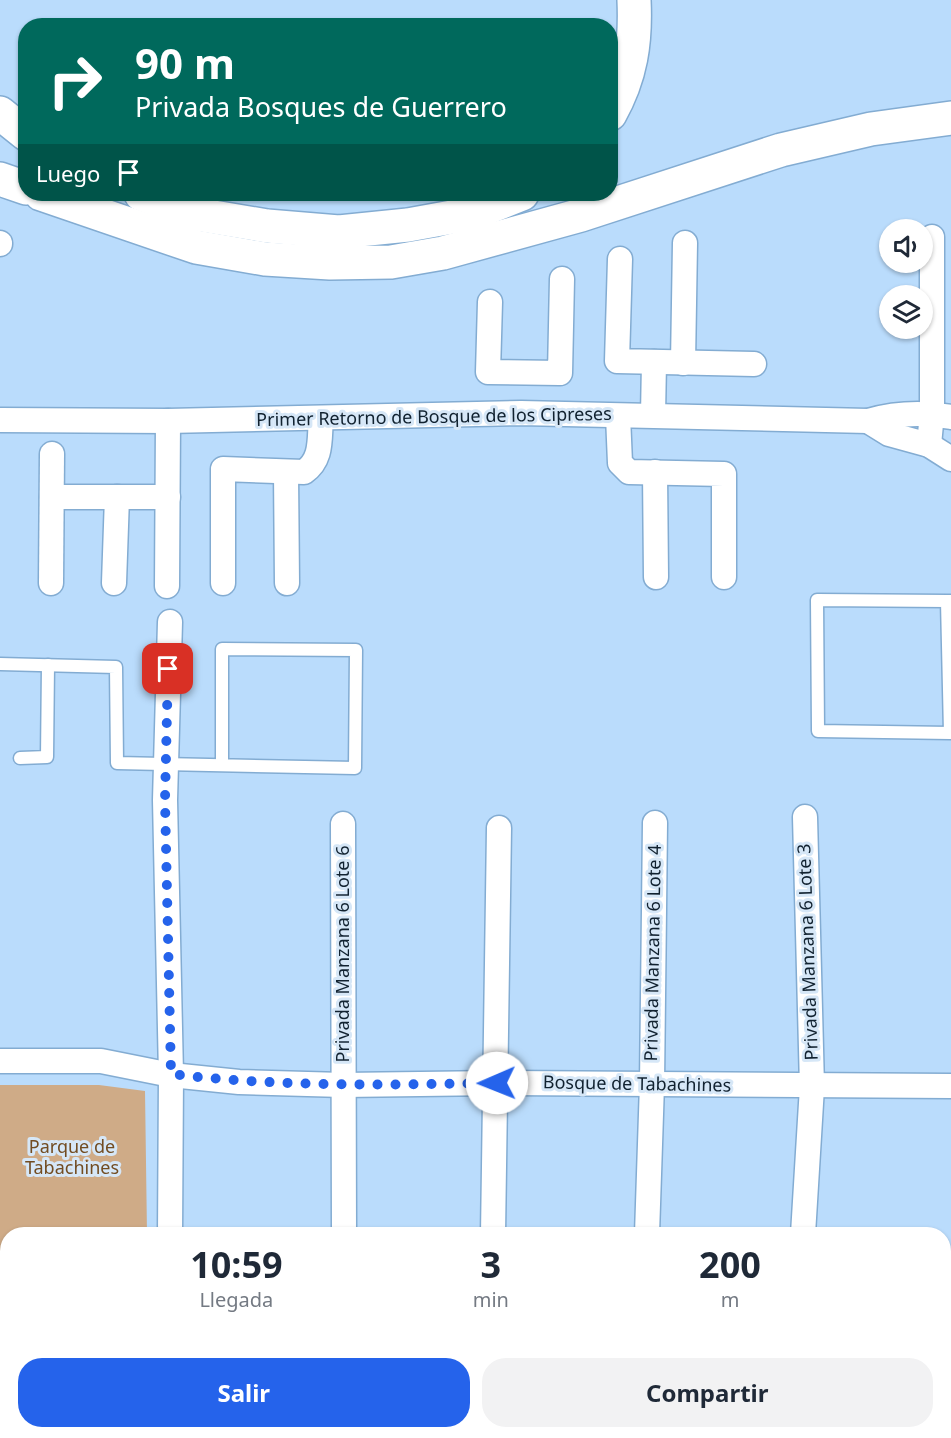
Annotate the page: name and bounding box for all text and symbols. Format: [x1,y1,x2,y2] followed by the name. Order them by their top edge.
[135,34,235,91] text: 90 m
[36,42,114,120] icon: right
[135,88,507,125] text: Privada Bosques de Guerrero
[112,156,145,189] icon: arrive
[36,158,100,188] text: Luego
[879,219,933,339] map controls
[879,219,933,273] button: sound
[879,285,933,339] button: layers
[256,401,612,431] street label: Primer Retorno de Bosque de los Cipreses
[142,643,193,694] pin
[151,652,184,685] icon: arrive
[791,843,823,1061] street label: Privada Manzana 6 Lote 3
[638,844,666,1062] street label: Privada Manzana 6 Lote 4
[330,846,354,1063] street label: Privada Manzana 6 Lote 6
[465,1051,529,1115] position arrow
[543,1069,731,1097] street label: Bosque de Tabachines
[25,1134,119,1179] park label: Parque de Tabachines
[190,1240,283,1289] text: 10:59
[481,1240,501,1289] text: 3
[699,1240,761,1289] text: 200
[199,1286,273,1313] text: Llegada
[473,1286,509,1313] text: min
[721,1286,739,1313] text: m
[18,1358,470,1427] button: Salir
[482,1358,933,1427] button: Compartir

